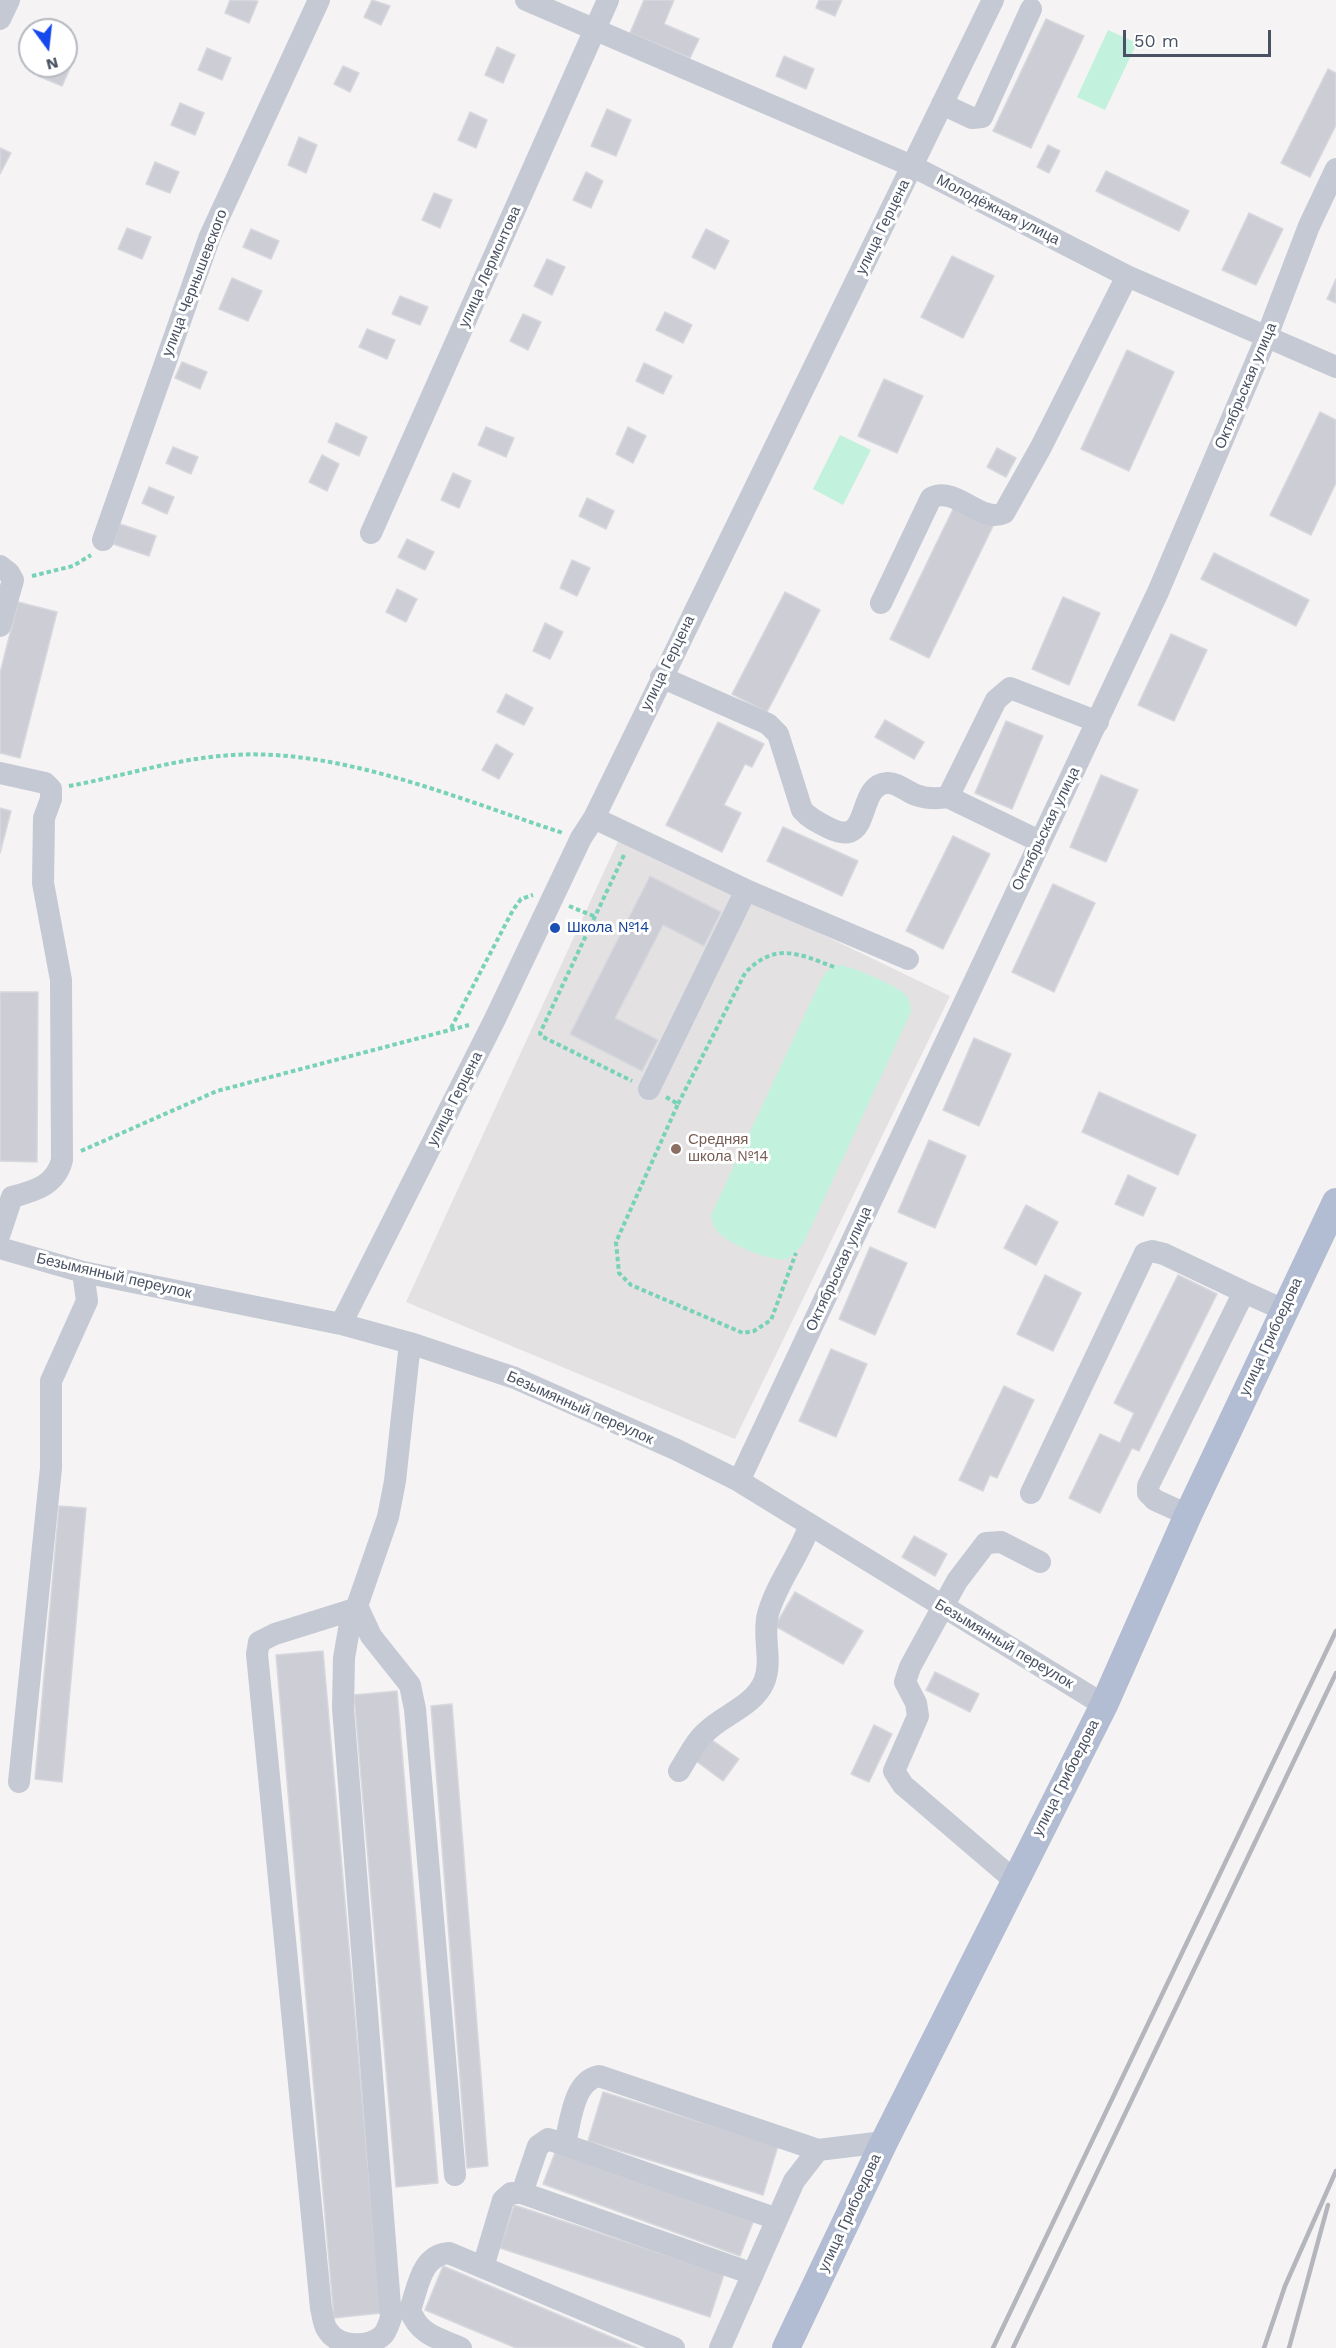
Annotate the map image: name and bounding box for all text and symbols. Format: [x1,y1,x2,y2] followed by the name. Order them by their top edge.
[18,18,78,78] north arrow
[1126,18,1274,56] scale bar
[1134,30,1179,51] text: 50 m
[44,53,60,75] text: N
[933,171,1063,249] street label: Молодёжная улица
[852,177,914,277] street label: улица Герцена
[455,204,525,330] street label: улица Лермонтова
[159,207,231,359] street label: улица Чернышевского
[1211,320,1281,452] street label: Октябрьская улица
[637,613,699,713] street label: улица Герцена
[1008,764,1084,894] street label: Октябрьская улица
[567,919,649,937] place label: Школа №14
[548,921,562,935] marker: Школа №14
[423,1049,487,1149] street label: улица Герцена
[688,1131,768,1166] place label: Средняя школа №14
[669,1142,683,1156] marker: Средняя школа №14
[802,1204,876,1334] street label: Октябрьская улица
[35,1249,193,1303] street label: Безымянный переулок
[1236,1275,1306,1399] street label: улица Грибоедова
[504,1367,656,1449] street label: Безымянный переулок
[931,1595,1077,1693] street label: Безымянный переулок
[1029,1717,1103,1839] street label: улица Грибоедова
[815,2151,885,2275] street label: улица Грибоедова

